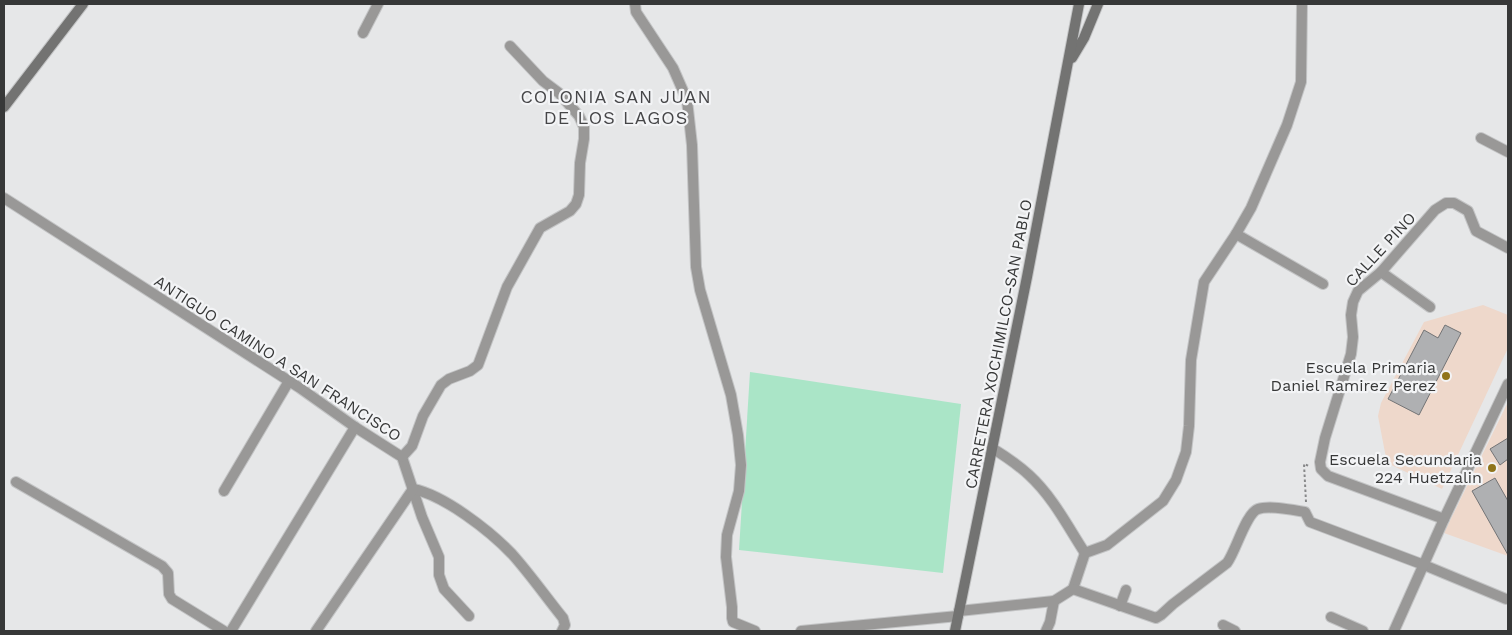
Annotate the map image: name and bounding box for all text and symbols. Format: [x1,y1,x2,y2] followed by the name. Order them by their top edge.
[520,86,712,128] district label: COLONIA SAN JUAN DE LOS LAGOS
[961,198,1036,491] street label: CARRETERA XOCHIMILCO-SAN PABLO
[1341,208,1420,290] street label: CALLE PINO
[151,271,405,445] street label: ANTIGUO CAMINO A SAN FRANCISCO
[1271,358,1436,395] place label: Escuela Primaria Daniel Ramirez Perez
[1440,370,1452,382] marker: Escuela Primaria Daniel Ramirez Perez
[1329,450,1482,487] place label: Escuela Secundaria 224 Huetzalin
[1486,462,1498,474] marker: Escuela Secundaria 224 Huetzalin

